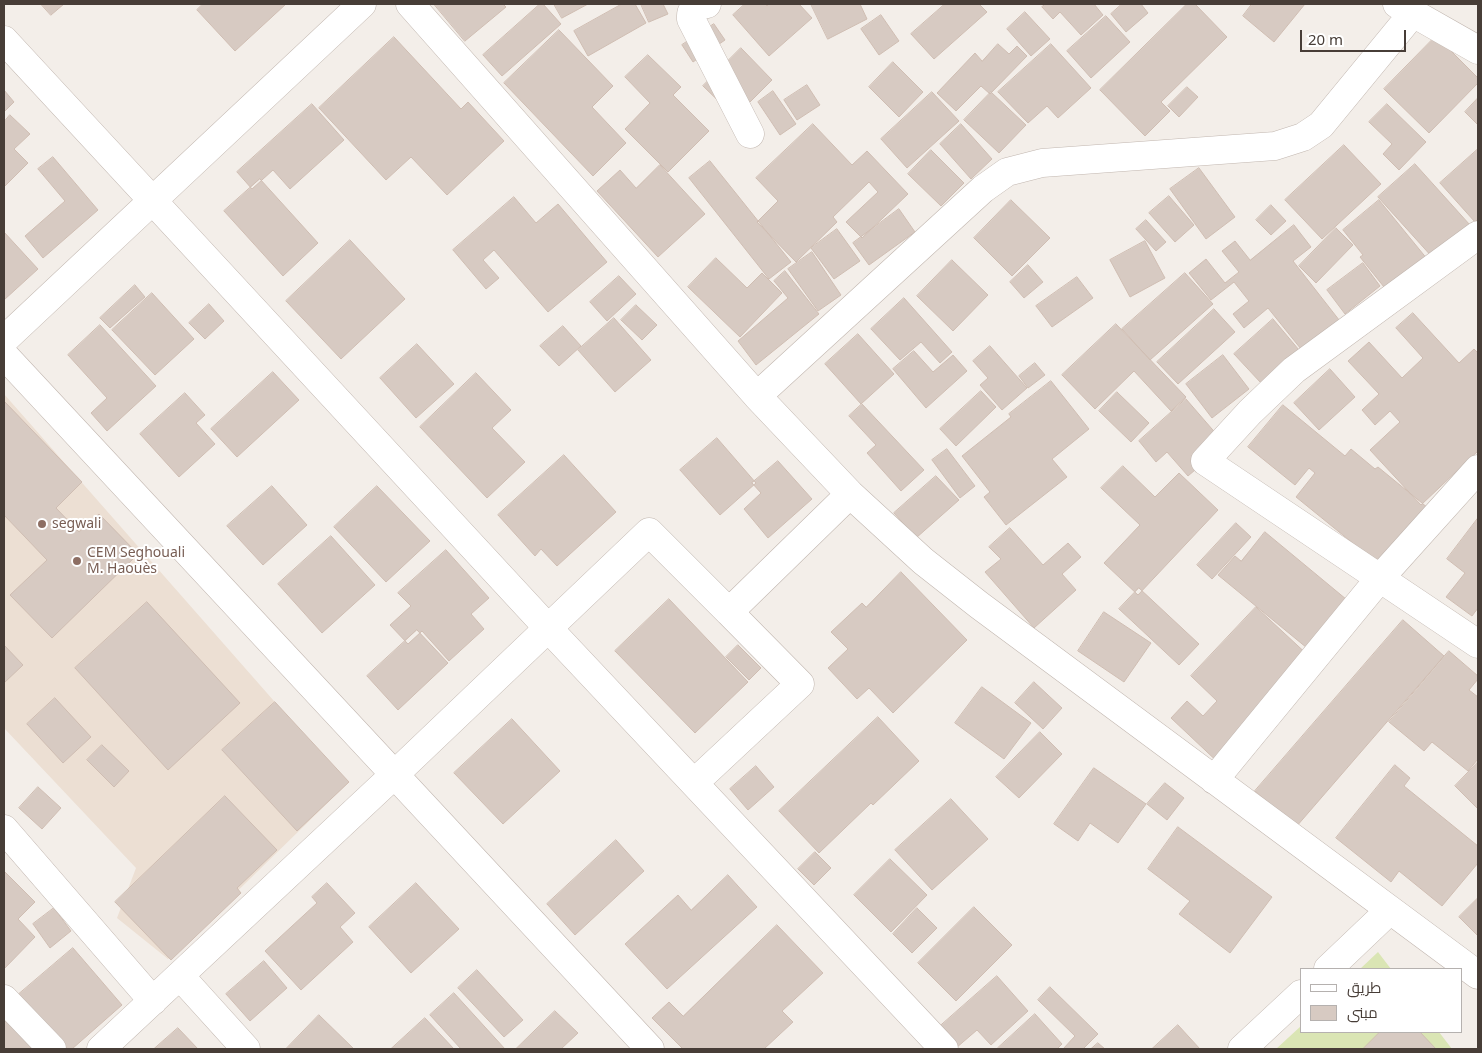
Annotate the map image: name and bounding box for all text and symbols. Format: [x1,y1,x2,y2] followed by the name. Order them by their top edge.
[1302,20,1408,52] scale bar
[1308,29,1343,49] text: 20 m
[52,516,101,532] place label: segwali
[36,518,48,530] marker: segwali
[87,545,185,578] place label: CEM Seghouali M. Haouès
[71,555,83,567] marker: CEM Seghouali M. Haouès
[1300,968,1462,1033] legend
[1347,977,1381,997] text: طريق
[1347,1002,1378,1022] text: مبنى

